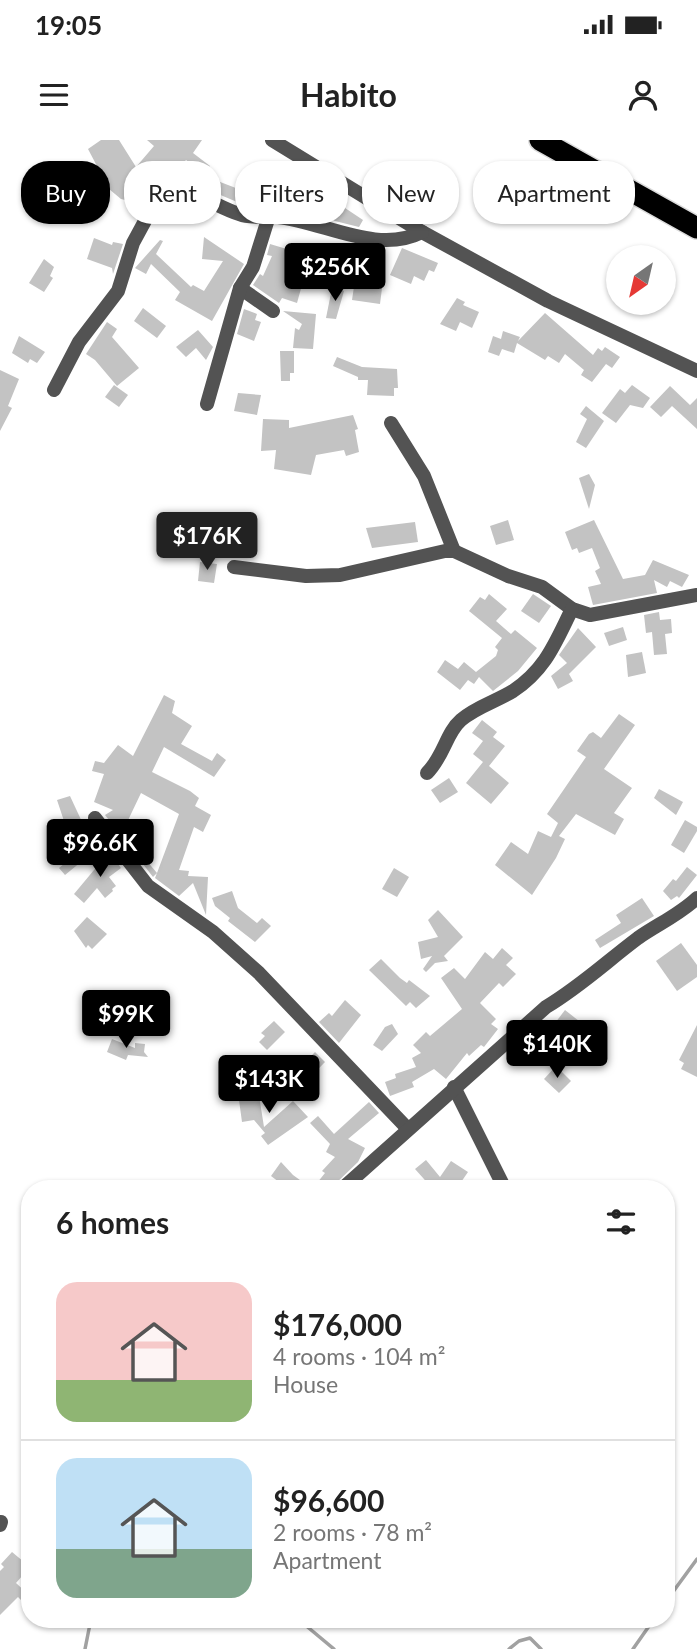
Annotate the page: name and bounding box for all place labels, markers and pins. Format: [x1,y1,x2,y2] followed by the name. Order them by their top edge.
[286,244,384,303] pin: $256K
[158,512,256,572] pin: $176K
[43,820,157,879] pin: $96.6K
[85,990,167,1050] pin: $99K
[508,1020,606,1080] pin: $140K
[220,1056,318,1115] pin: $143K

